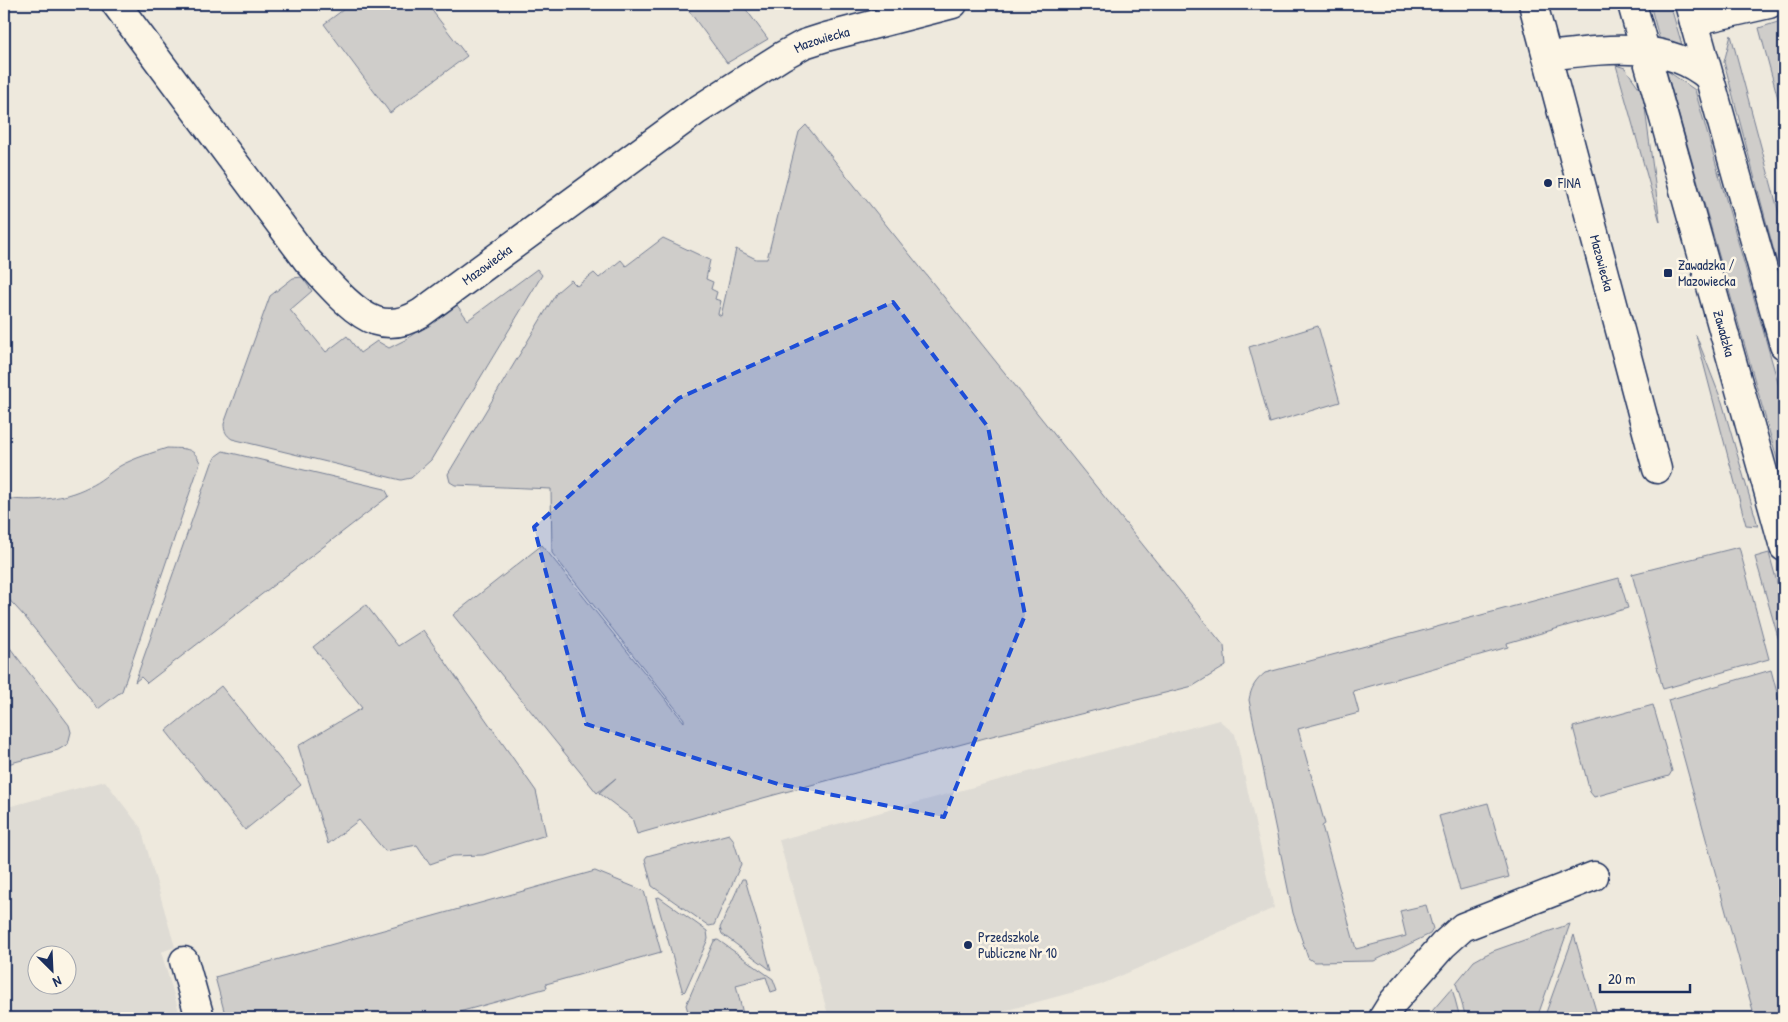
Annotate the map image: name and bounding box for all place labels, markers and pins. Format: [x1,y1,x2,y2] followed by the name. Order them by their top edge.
[1557,173,1581,192] place label: FINA
[1542,177,1554,189] marker: FINA
[1678,255,1736,290] place label: Zawadzka / Mazowiecka
[1662,267,1674,279] marker: Zawadzka / Mazowiecka
[978,927,1057,962] place label: Przedszkole Publiczne Nr 10
[962,939,974,951] marker: Przedszkole Publiczne Nr 10

